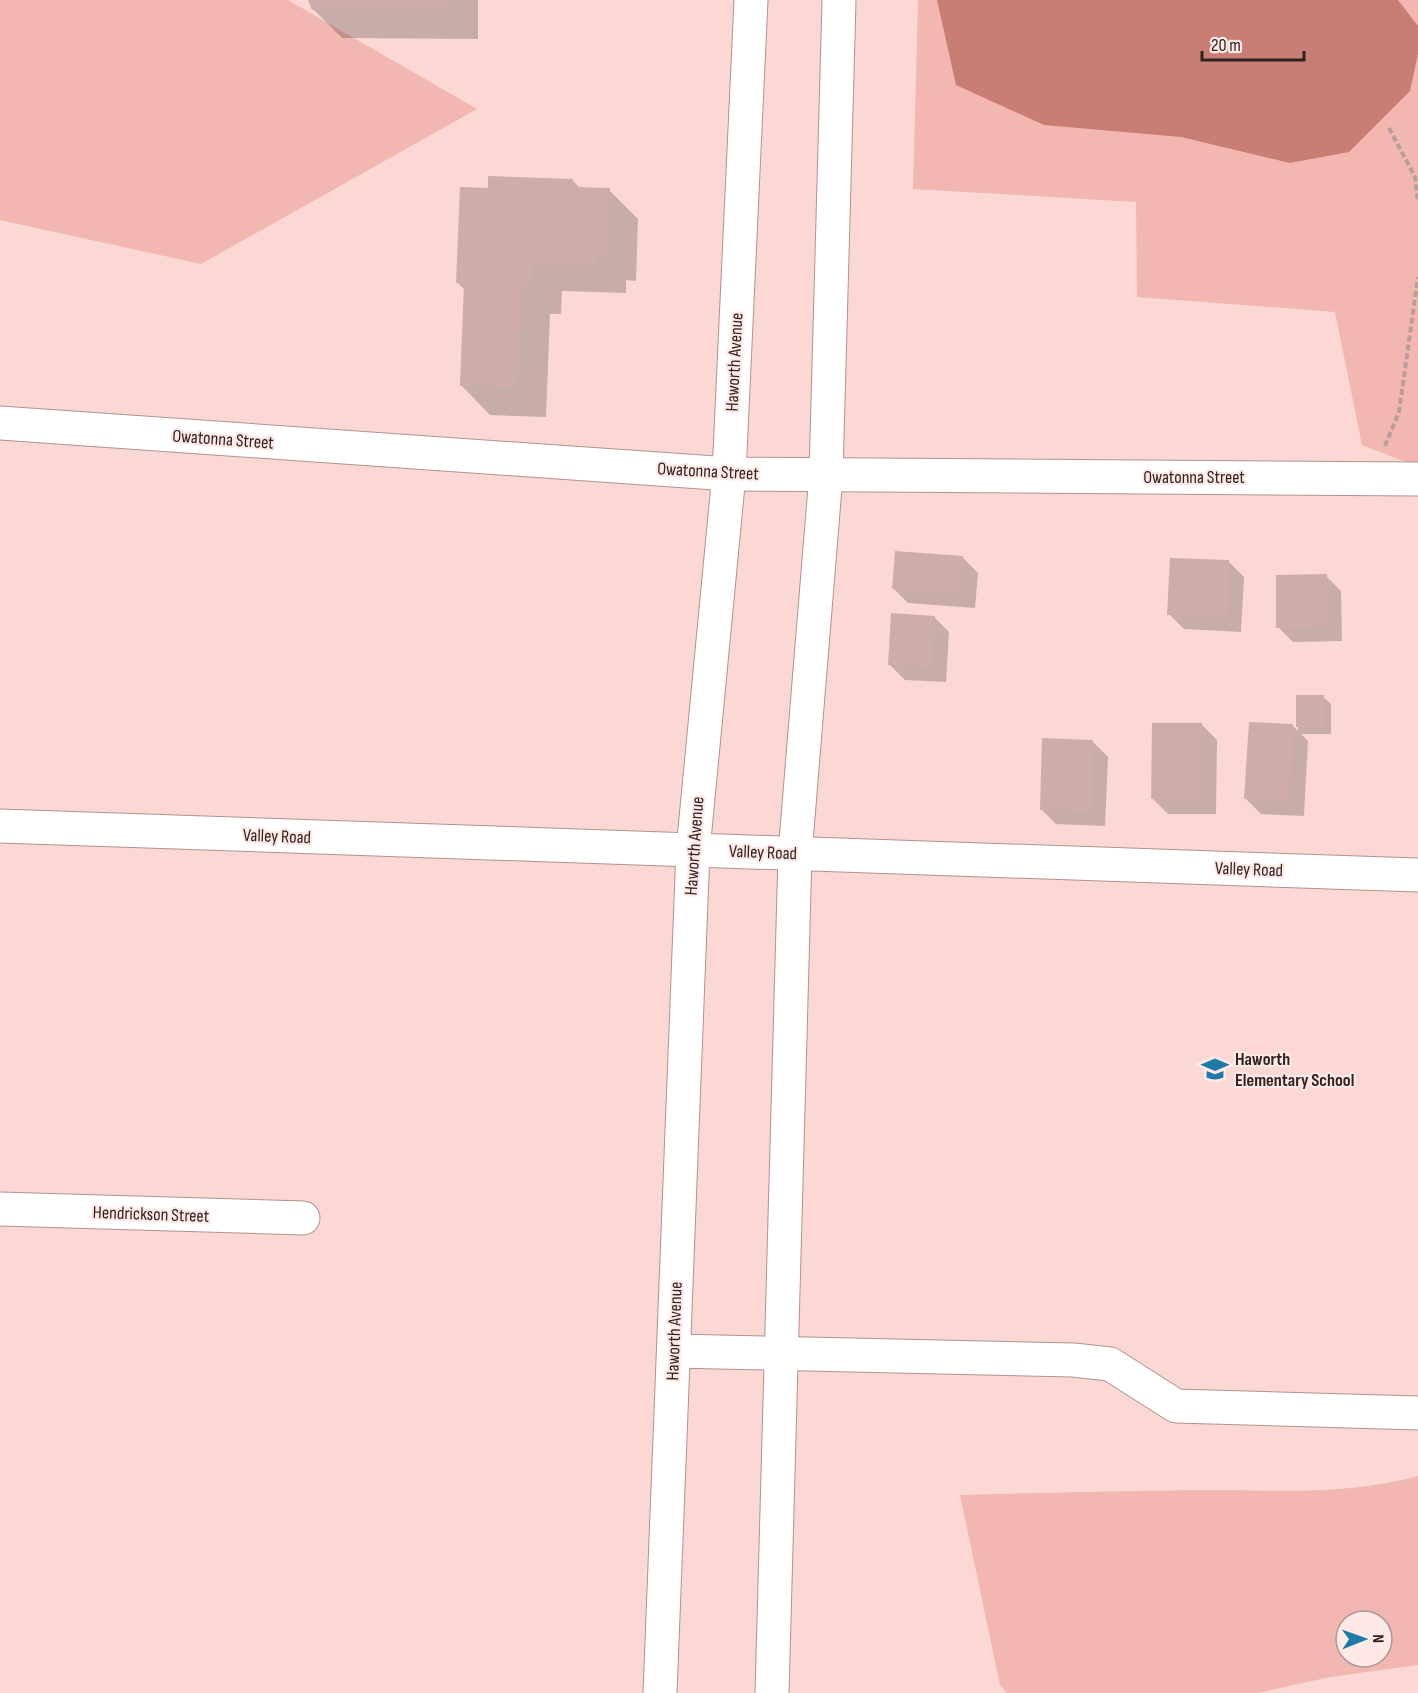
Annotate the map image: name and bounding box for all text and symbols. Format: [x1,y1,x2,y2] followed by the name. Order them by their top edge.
[1202,24,1304,62] scale bar
[1211,35,1241,56] text: 20 m
[721,312,748,412] street label: Haworth Avenue
[172,425,275,454] street label: Owatonna Street
[657,458,760,485] street label: Owatonna Street
[1143,467,1245,488] street label: Owatonna Street
[681,796,708,896] street label: Haworth Avenue
[243,825,311,848] street label: Valley Road
[729,841,797,864] street label: Valley Road
[1215,858,1283,881] street label: Valley Road
[1235,1049,1354,1091] place label: Haworth Elementary School
[1200,1054,1230,1084] school or university icon: Haworth Elementary School
[92,1202,210,1227] street label: Hendrickson Street
[662,1281,687,1381] street label: Haworth Avenue
[1334,1609,1394,1669] north arrow
[1368,1634,1387,1643] text: N

